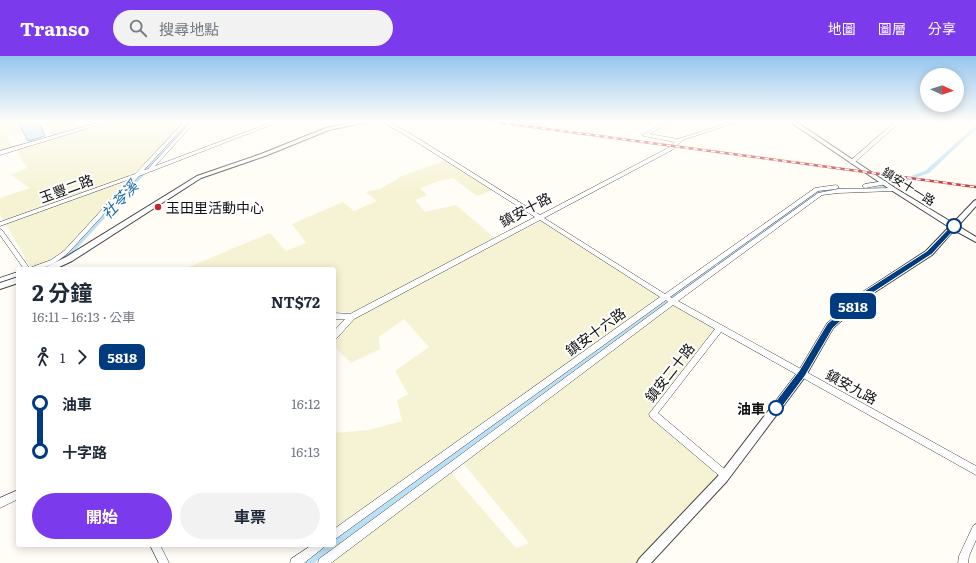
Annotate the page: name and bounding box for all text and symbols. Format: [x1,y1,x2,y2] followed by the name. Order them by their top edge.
[113,10,393,46] search box
[20,14,89,42] text: Transo
[127,17,149,39] icon: search
[159,17,219,40] text: 搜尋地點
[828,18,856,38] text: 地圖
[878,18,906,38] text: 圖層
[928,18,956,38] text: 分享
[920,68,964,112] north arrow
[920,68,964,112] map controls
[879,162,939,210] street label: 鎮安十一路
[36,169,96,207] street label: 玉豐二路
[95,173,144,223] water label: 社苓溪
[496,187,554,231] street label: 鎮安十路
[166,197,264,217] place label: 玉田里活動中心
[153,202,163,212] marker: 玉田里活動中心
[946,218,962,234] unlabelled marker
[32,275,92,308] text: 2 分鐘
[271,290,320,313] text: NT$72
[825,293,881,319] line badge: 5818
[838,296,868,316] text: 5818
[561,302,629,360] street label: 鎮安十六路
[32,307,135,326] text: 16:11 – 16:13 · 公車
[640,338,698,406] street label: 鎮安二十路
[32,346,54,368] icon: walk
[71,346,93,368] icon: forward
[107,347,137,367] text: 5818
[60,348,65,367] text: 1
[823,364,881,408] street label: 鎮安九路
[62,392,92,415] text: 油車
[292,394,320,413] text: 16:12
[737,398,765,418] place label: 油車
[768,400,784,416] marker: 油車
[62,440,107,463] text: 十字路
[291,442,320,461] text: 16:13
[32,493,172,539] button: 開始
[180,493,320,539] button: 車票

